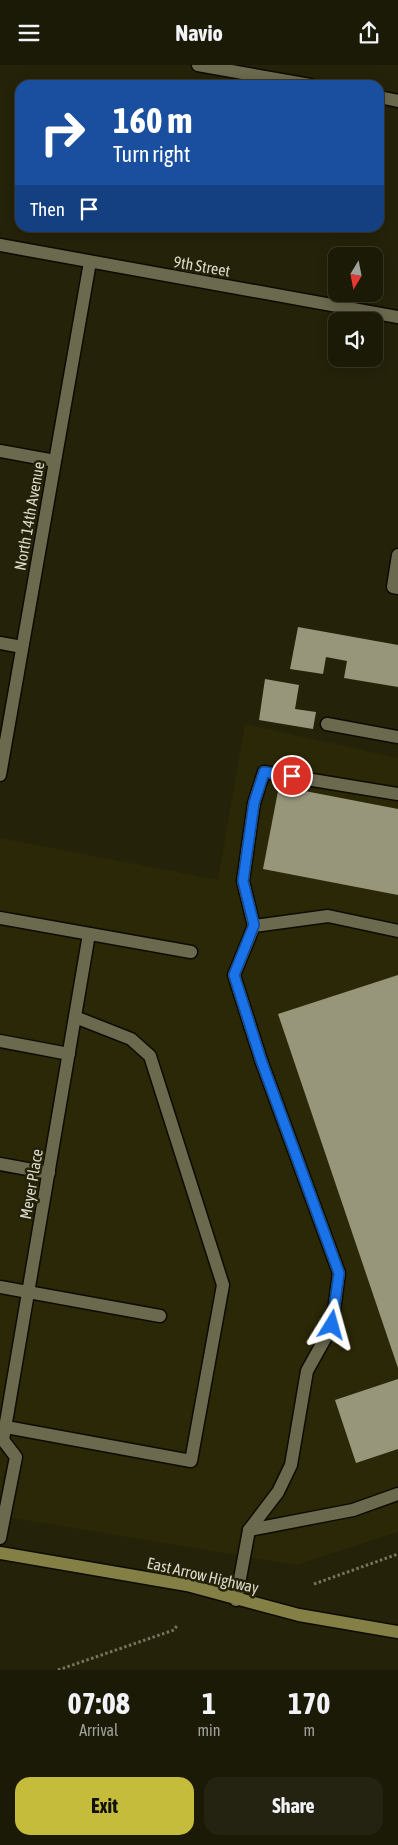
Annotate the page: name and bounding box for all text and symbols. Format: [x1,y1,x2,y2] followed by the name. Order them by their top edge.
[15,19,43,47] icon: menu
[355,19,383,47] icon: share
[175,20,223,46] text: Navio
[30,100,95,165] icon: right
[113,100,192,140] text: 160 m
[113,141,190,167] text: Turn right
[75,195,103,223] icon: arrive
[30,198,65,220] text: Then
[328,247,382,303] north arrow
[328,247,383,367] map controls
[172,252,232,280] street label: 9th Street
[328,312,383,367] button: sound
[11,460,47,572] street label: North 14th Avenue
[271,755,313,797] pin
[278,762,306,790] icon: arrive
[16,1147,47,1221] street label: Meyer Place
[305,1298,357,1350] position arrow
[145,1553,261,1598] street label: East Arrow Highway
[68,1686,130,1720] text: 07:08
[202,1686,216,1720] text: 1
[288,1686,330,1720] text: 170
[79,1721,118,1739] text: Arrival
[198,1721,221,1739] text: min
[303,1721,315,1739] text: m
[15,1777,194,1835] button: Exit
[204,1777,383,1835] button: Share

